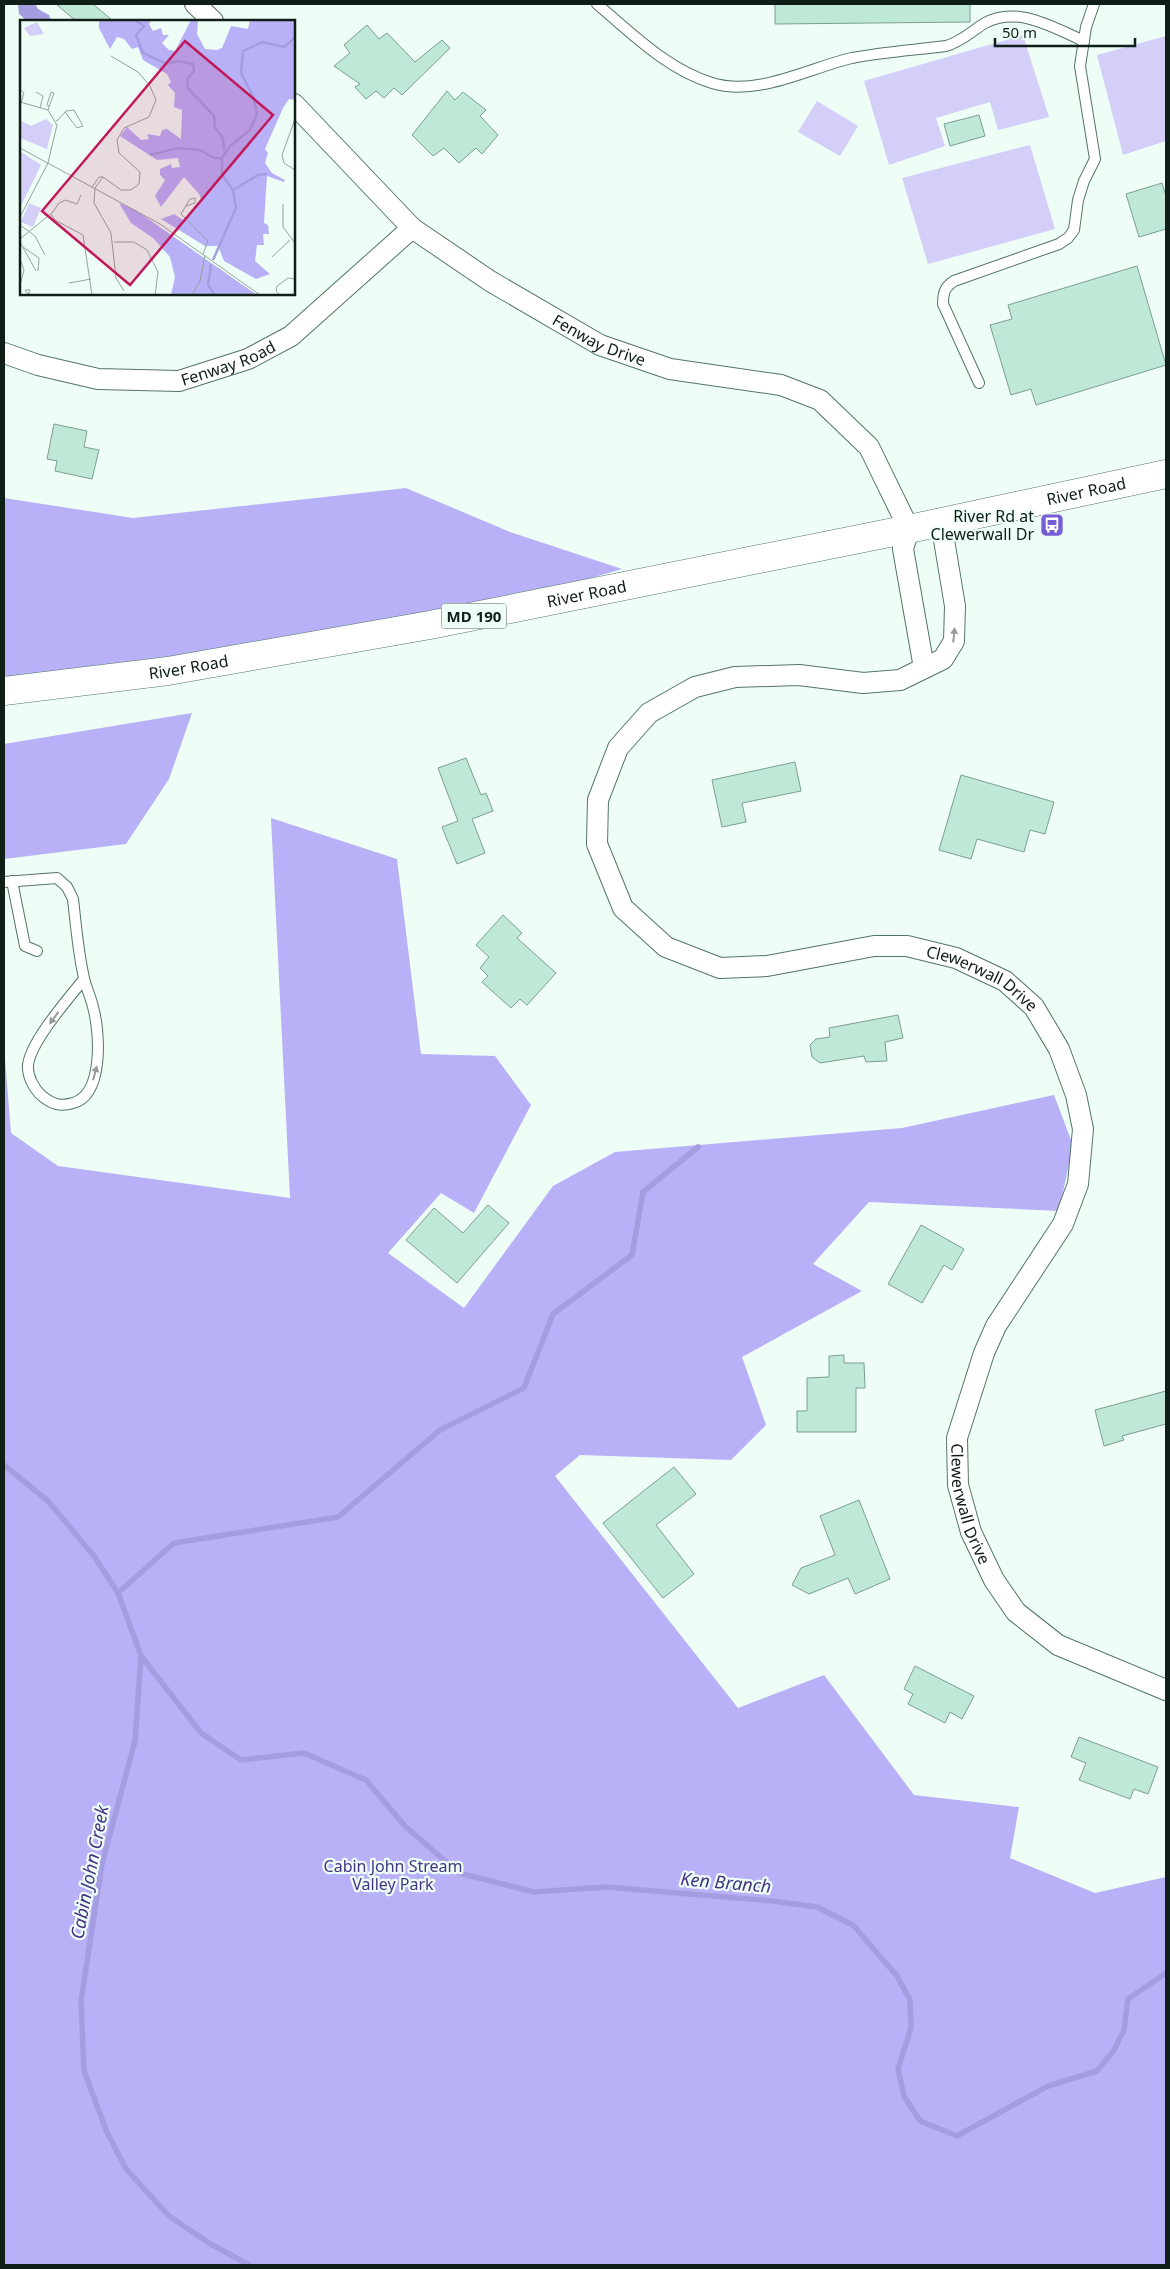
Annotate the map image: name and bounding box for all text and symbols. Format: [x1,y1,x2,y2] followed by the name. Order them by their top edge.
[995,15,1135,47] scale bar
[20,20,295,295] inset map
[1002,22,1037,42] text: 50 m
[549,309,649,371] street label: Fenway Drive
[178,335,279,391] street label: Fenway Road
[1045,472,1128,510] street label: River Road
[931,505,1034,545] place label: River Rd at Clewerwall Dr
[1039,512,1065,538] bus stop icon: River Rd at Clewerwall Dr
[545,575,628,612] street label: River Road
[442,604,506,628] road number: MD 190
[950,626,958,642] one-way arrow
[147,650,230,684] street label: River Road
[924,940,1043,1016] street label: Clewerwall Drive
[49,1011,59,1025] one-way arrow
[91,1066,99,1081] one-way arrow
[946,1443,996,1568] street label: Clewerwall Drive
[64,1802,114,1941] water label: Cabin John Creek
[324,1855,462,1895] park label: Cabin John Stream Valley Park
[680,1866,772,1898] water label: Ken Branch

